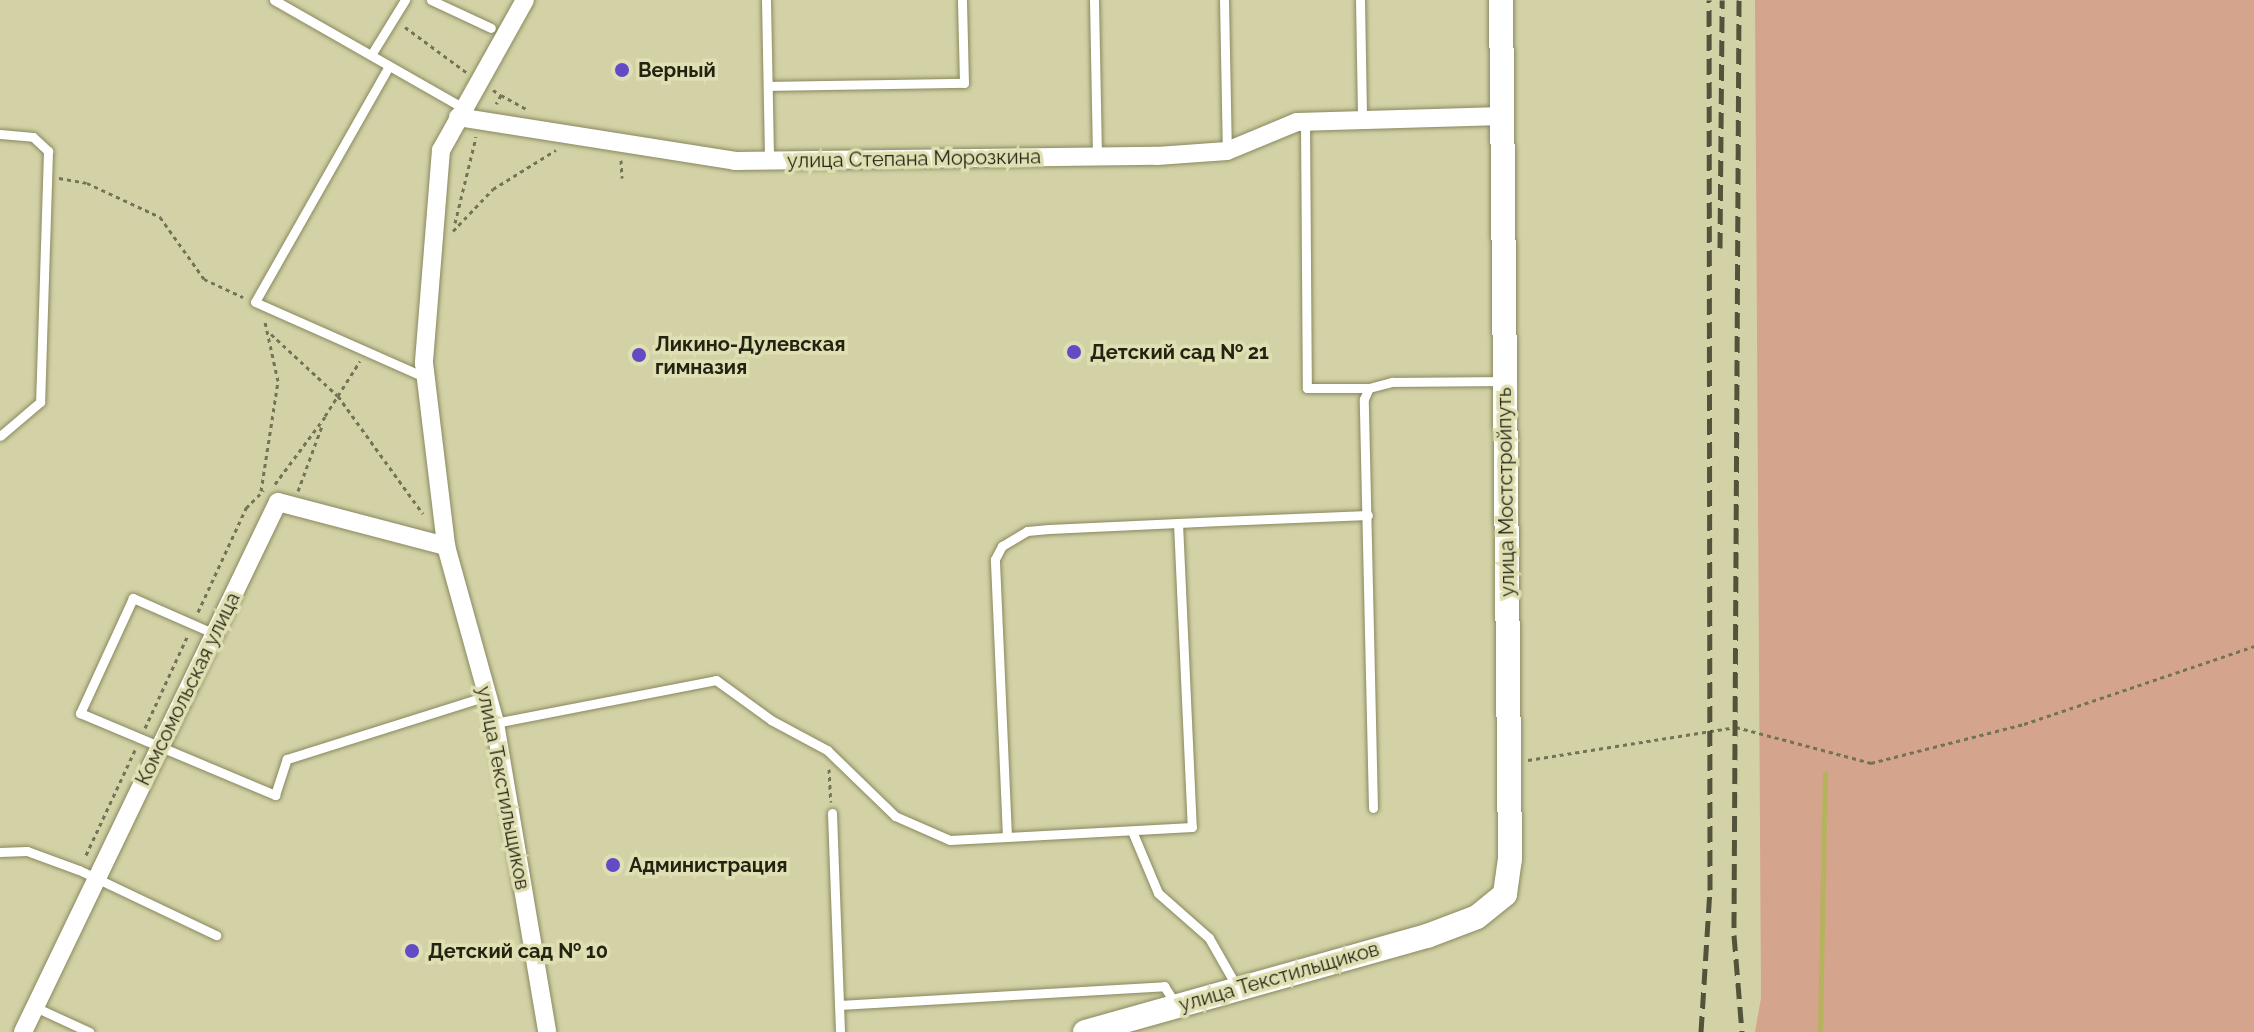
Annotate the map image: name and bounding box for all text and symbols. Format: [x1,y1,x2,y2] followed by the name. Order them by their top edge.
[638,58,716,82] place label: Верный
[613,61,631,79] marker: Верный
[787,145,1041,173] street label: улица Степана Морозкина
[655,332,845,379] place label: Ликино-Дулевская гимназия
[1090,340,1269,364] place label: Детский сад № 21
[1065,343,1083,361] marker: Детский сад № 21
[630,346,648,364] marker: Ликино-Дулевская гимназия
[1492,387,1520,597] street label: улица Мостстройпуть
[131,588,245,790] street label: Комсомольская улица
[471,684,535,892] street label: улица Текстильщиков
[629,853,787,877] place label: Администрация
[604,856,622,874] marker: Администрация
[1176,937,1382,1017] street label: улица Текстильщиков
[428,939,608,963] place label: Детский сад № 10
[403,942,421,960] marker: Детский сад № 10

